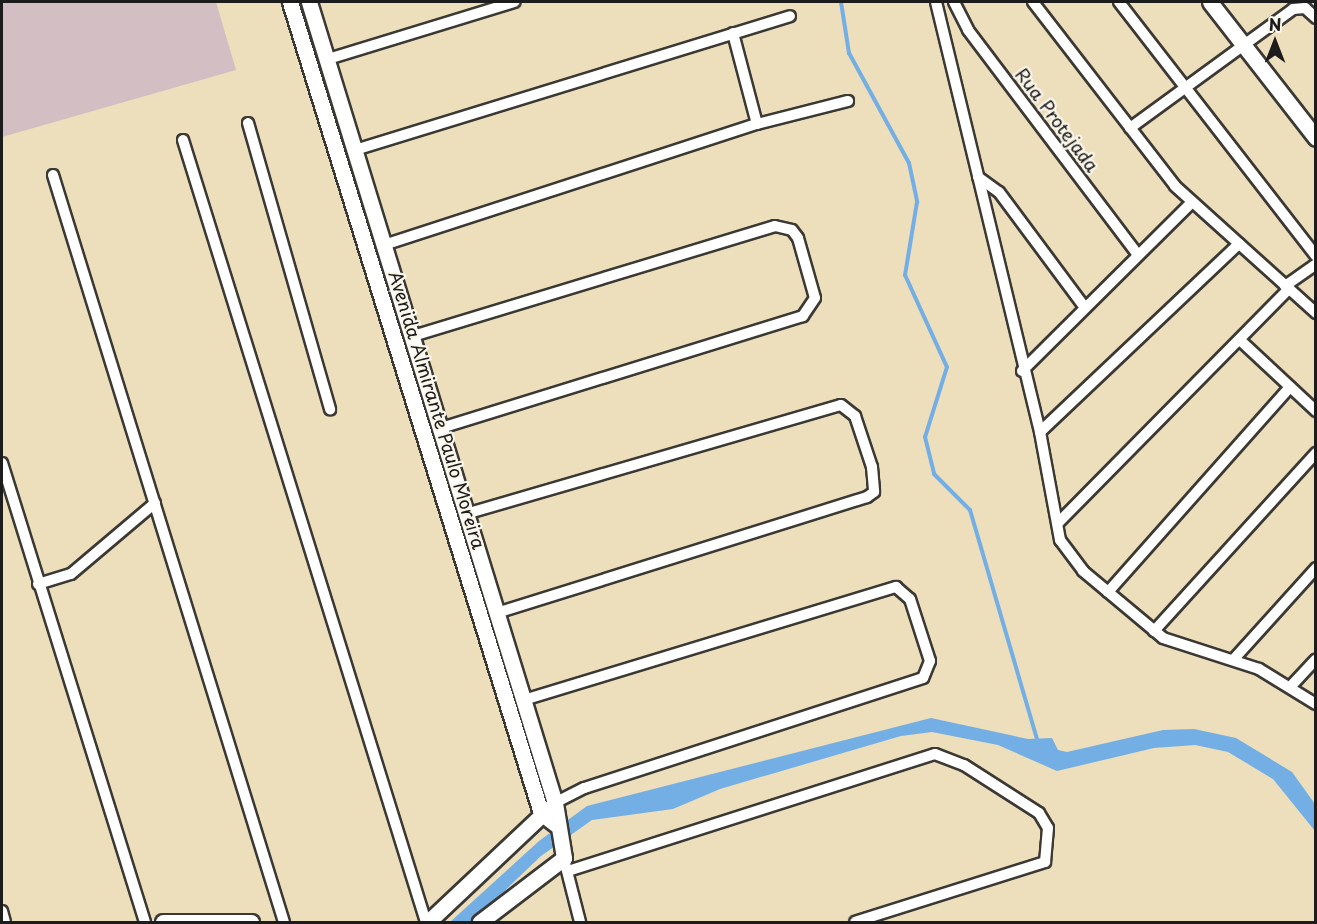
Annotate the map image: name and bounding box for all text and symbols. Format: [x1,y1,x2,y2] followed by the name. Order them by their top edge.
[1245,12,1305,72] north arrow
[1269,12,1281,36] text: N
[1011,64,1103,176] street label: Rua Protejada
[385,269,489,551] street label: Avenida Almirante Paulo Moreira

